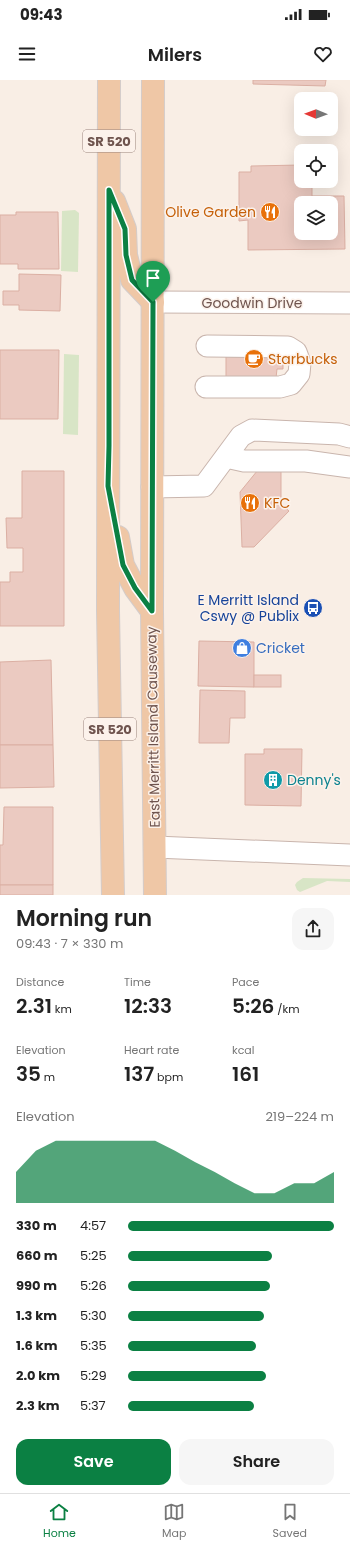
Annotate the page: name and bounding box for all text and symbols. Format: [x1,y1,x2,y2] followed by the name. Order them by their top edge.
[20,4,63,25] text: 09:43
[148,42,202,67] text: Milers
[16,43,38,65] icon: menu
[312,43,334,65] icon: heart
[294,92,338,136] north arrow
[294,92,338,240] map controls
[83,130,135,152] road number: SR 520
[294,144,338,188] button: locate
[294,196,338,240] button: layers
[259,201,281,223] restaurant icon: Olive Garden
[165,202,256,222] place label: Olive Garden
[136,261,170,302] pin
[142,267,164,289] icon: arrive
[202,293,303,313] street label: Goodwin Drive
[243,348,265,370] cafe icon: Starbucks
[268,349,337,369] place label: Starbucks
[239,492,261,514] restaurant icon: KFC
[264,493,290,513] place label: KFC
[197,590,299,626] place label: E Merritt Island Cswy @ Publix
[302,597,324,619] bus stop icon: E Merritt Island Cswy @ Publix
[141,626,165,828] street label: East Merritt Island Causeway
[231,637,253,659] shop icon: Cricket
[256,638,305,658] place label: Cricket
[84,718,136,740] road number: SR 520
[262,769,284,791] building icon: Denny's
[287,770,341,790] place label: Denny's
[16,903,152,934] text: Morning run
[292,908,334,950] button: share
[16,934,123,953] text: 09:43 · 7 × 330 m
[16,974,64,990] text: Distance
[124,974,151,990] text: Time
[232,974,259,990] text: Pace
[16,992,52,1020] text: 2.31
[124,992,172,1020] text: 12:33
[232,992,274,1020] text: 5:26
[52,1001,72,1017] text: km
[274,1001,300,1017] text: /km
[16,1042,66,1058] text: Elevation
[124,1042,179,1058] text: Heart rate
[232,1042,254,1058] text: kcal
[16,1060,41,1088] text: 35
[124,1060,154,1088] text: 137
[232,1060,259,1088] text: 161
[41,1069,55,1085] text: m
[154,1069,183,1085] text: bpm
[16,1107,75,1126] text: Elevation
[265,1107,334,1126] text: 219–224 m
[16,1216,57,1235] text: 330 m
[80,1216,106,1235] text: 4:57
[16,1246,58,1265] text: 660 m
[80,1246,107,1265] text: 5:25
[16,1276,57,1295] text: 990 m
[80,1276,107,1295] text: 5:26
[16,1306,57,1325] text: 1.3 km
[80,1306,107,1325] text: 5:30
[16,1336,57,1355] text: 1.6 km
[80,1336,107,1355] text: 5:35
[16,1366,60,1385] text: 2.0 km
[80,1366,107,1385] text: 5:29
[16,1396,60,1415] text: 2.3 km
[80,1396,106,1415] text: 5:37
[16,1439,171,1485] button: Save
[179,1439,334,1485] button: Share
[43,1501,76,1542] tab: Home
[162,1501,186,1542] tab: Map
[273,1501,307,1542] tab: Saved

